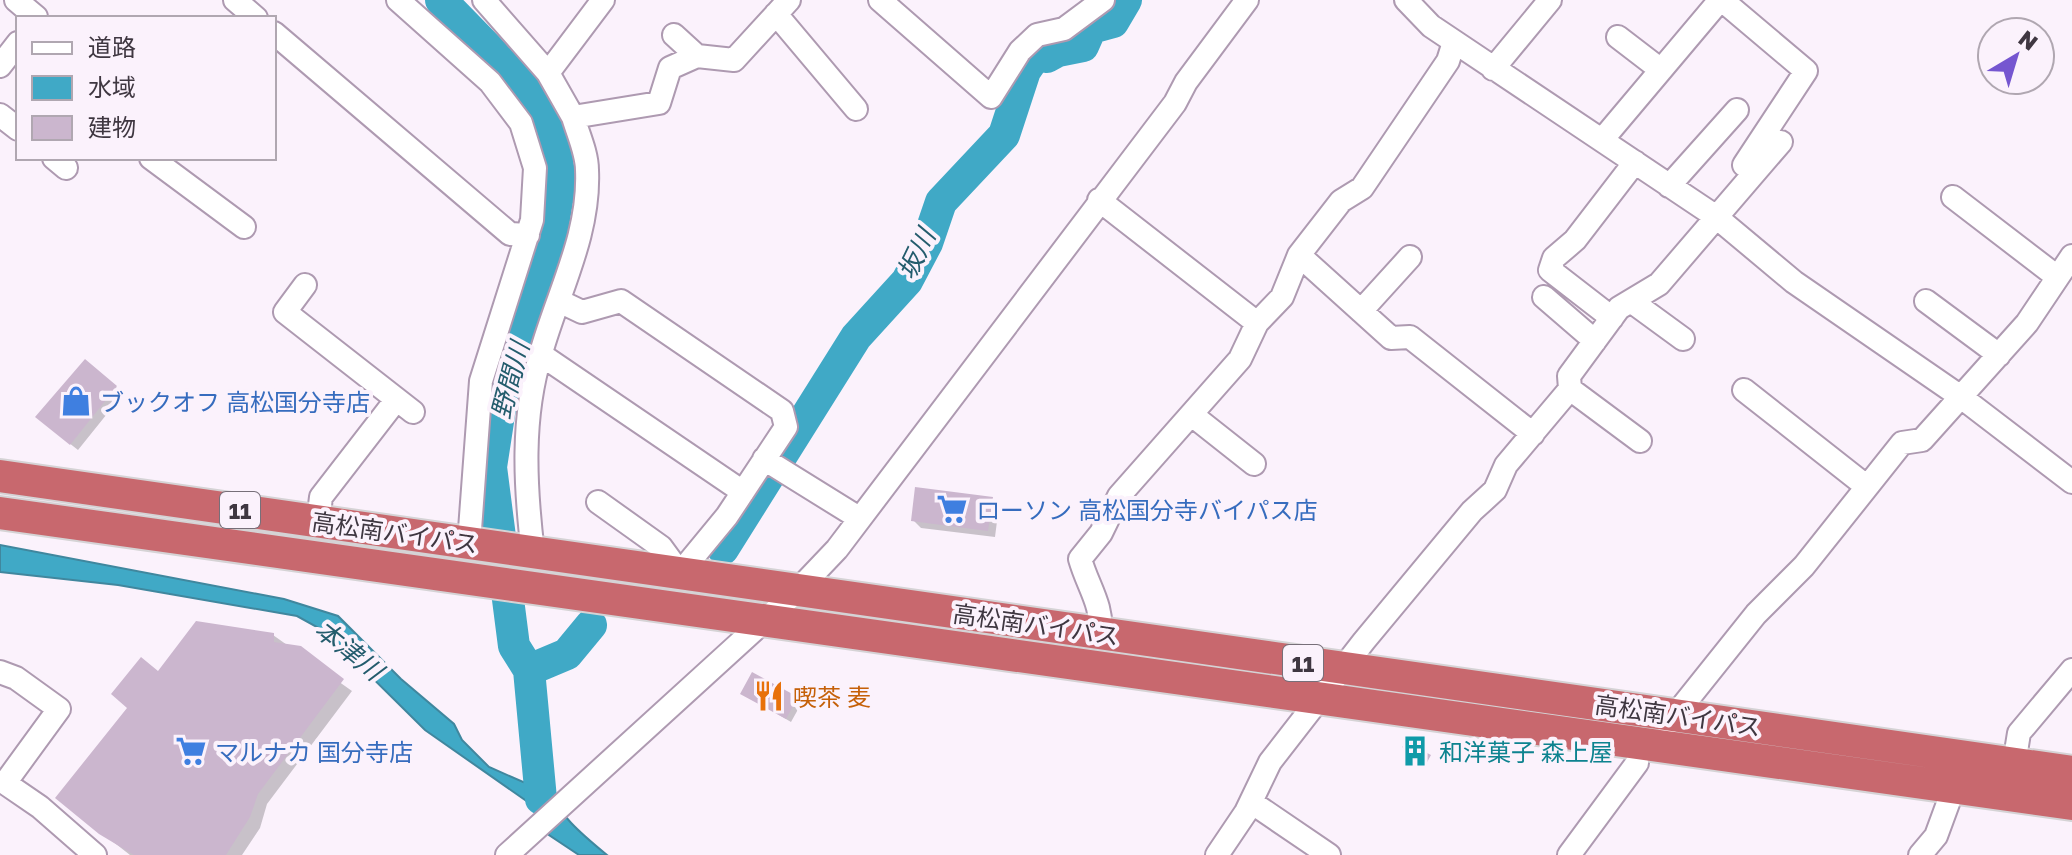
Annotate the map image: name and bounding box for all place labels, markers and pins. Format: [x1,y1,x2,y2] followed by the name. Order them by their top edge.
[59,384,93,418] shop icon: ブックオフ 高松国分寺店
[100,387,370,416] place label: ブックオフ 高松国分寺店
[935,492,969,526] supermarket icon: ローソン 高松国分寺バイパス店
[976,495,1318,524] place label: ローソン 高松国分寺バイパス店
[752,679,786,713] restaurant icon: 喫茶 麦
[793,682,871,711] place label: 喫茶 麦
[174,734,208,768] supermarket icon: マルナカ 国分寺店
[1398,734,1432,768] building icon: 和洋菓子 森上屋
[215,737,413,766] place label: マルナカ 国分寺店
[1439,737,1613,766] place label: 和洋菓子 森上屋

